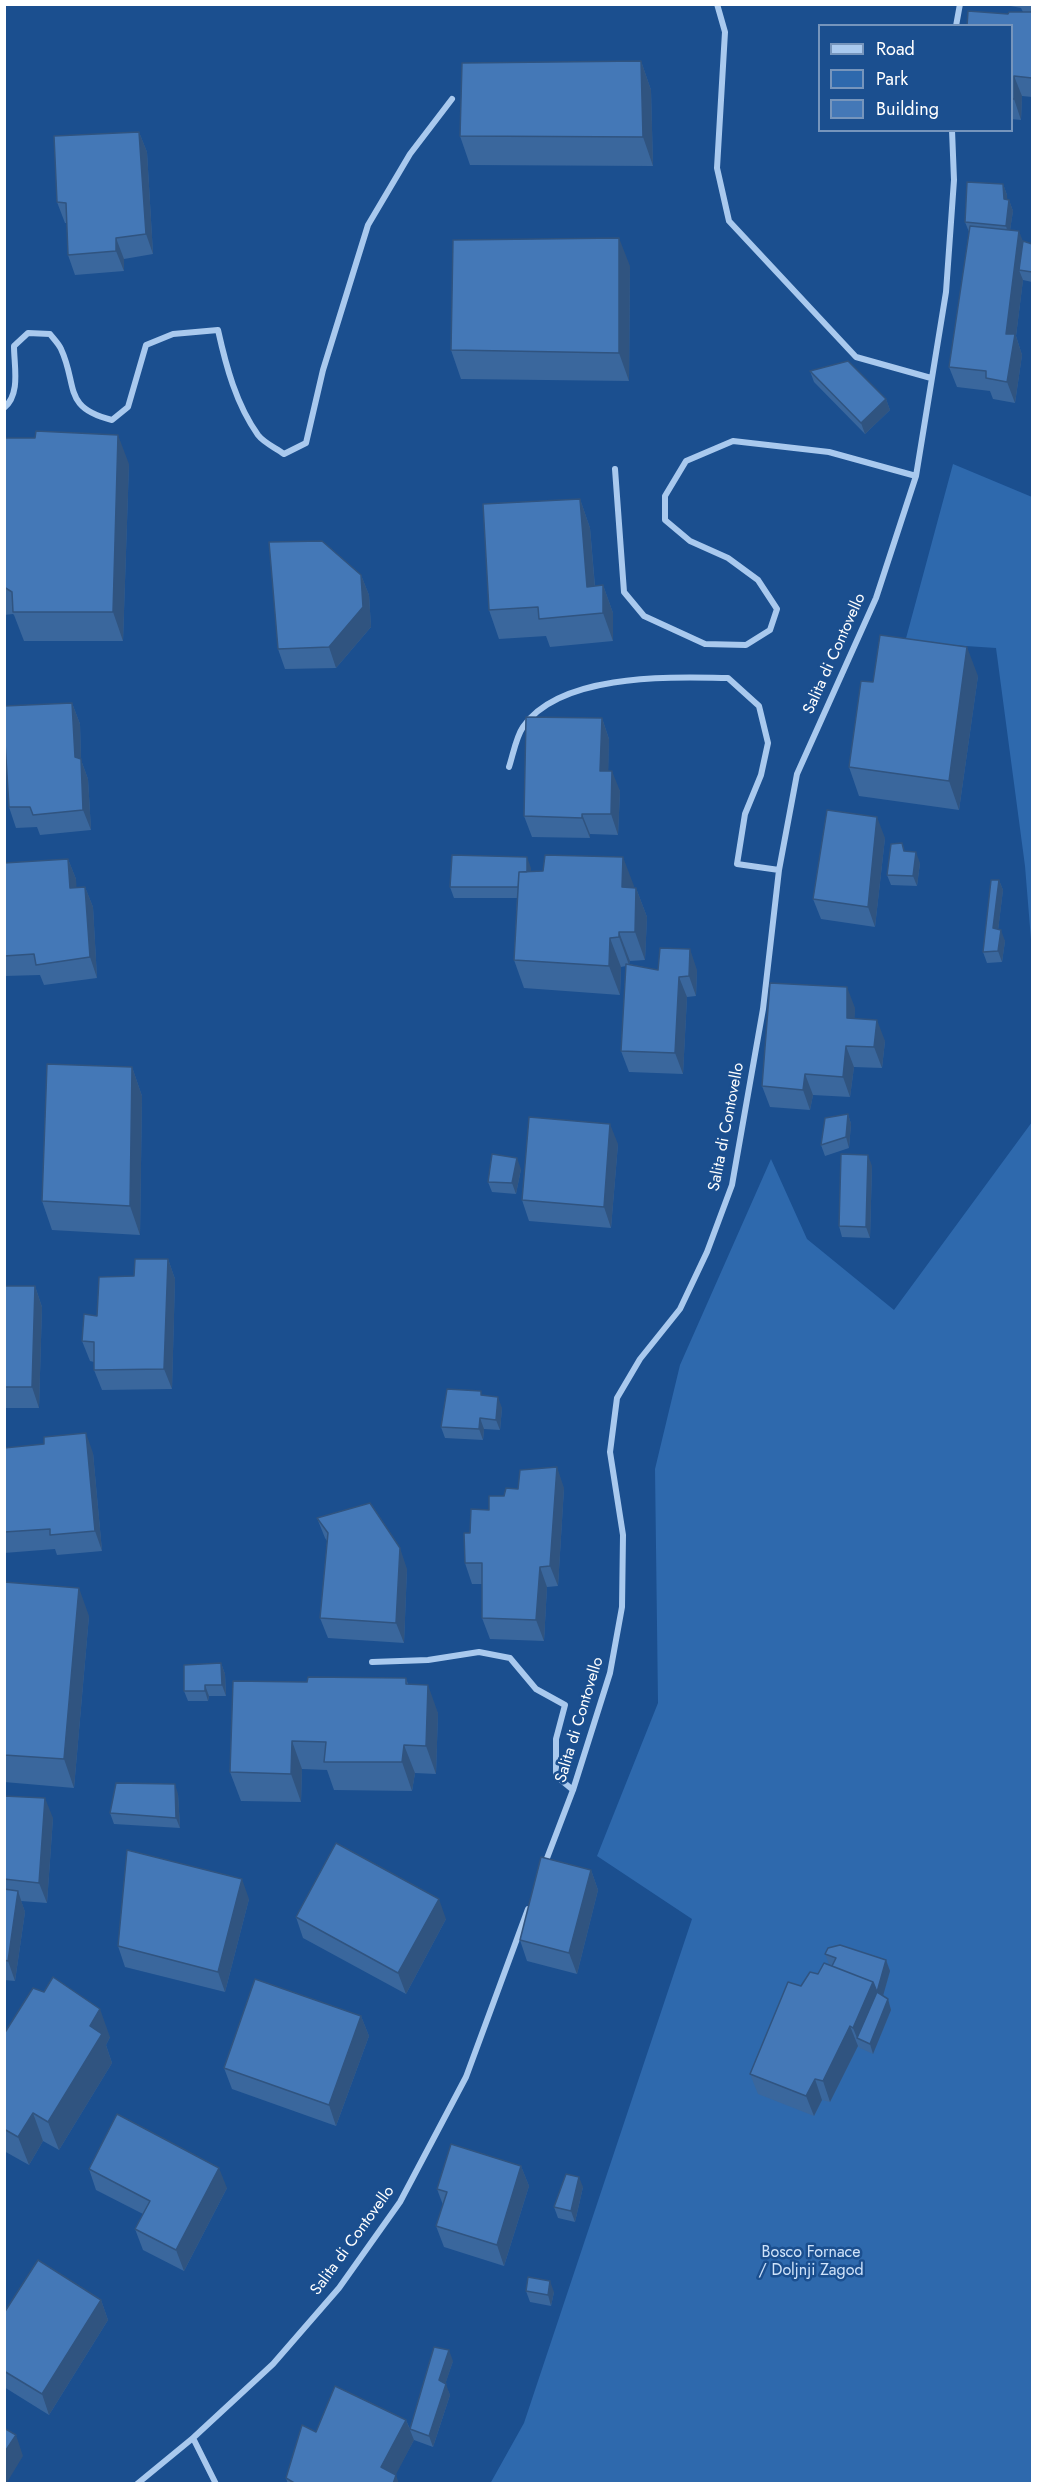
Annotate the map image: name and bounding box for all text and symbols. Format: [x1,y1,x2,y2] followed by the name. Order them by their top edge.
[818,24,1013,132] legend
[876,36,915,62] text: Road
[876,66,908,92] text: Park
[876,96,939,122] text: Building
[800,591,870,717] street label: Salita di Contovello
[705,1061,749,1193] street label: Salita di Contovello
[552,1655,608,1785] street label: Salita di Contovello
[307,2183,399,2299] street label: Salita di Contovello
[758,2243,864,2281] park label: Bosco Fornace / Doljnji Zagod

